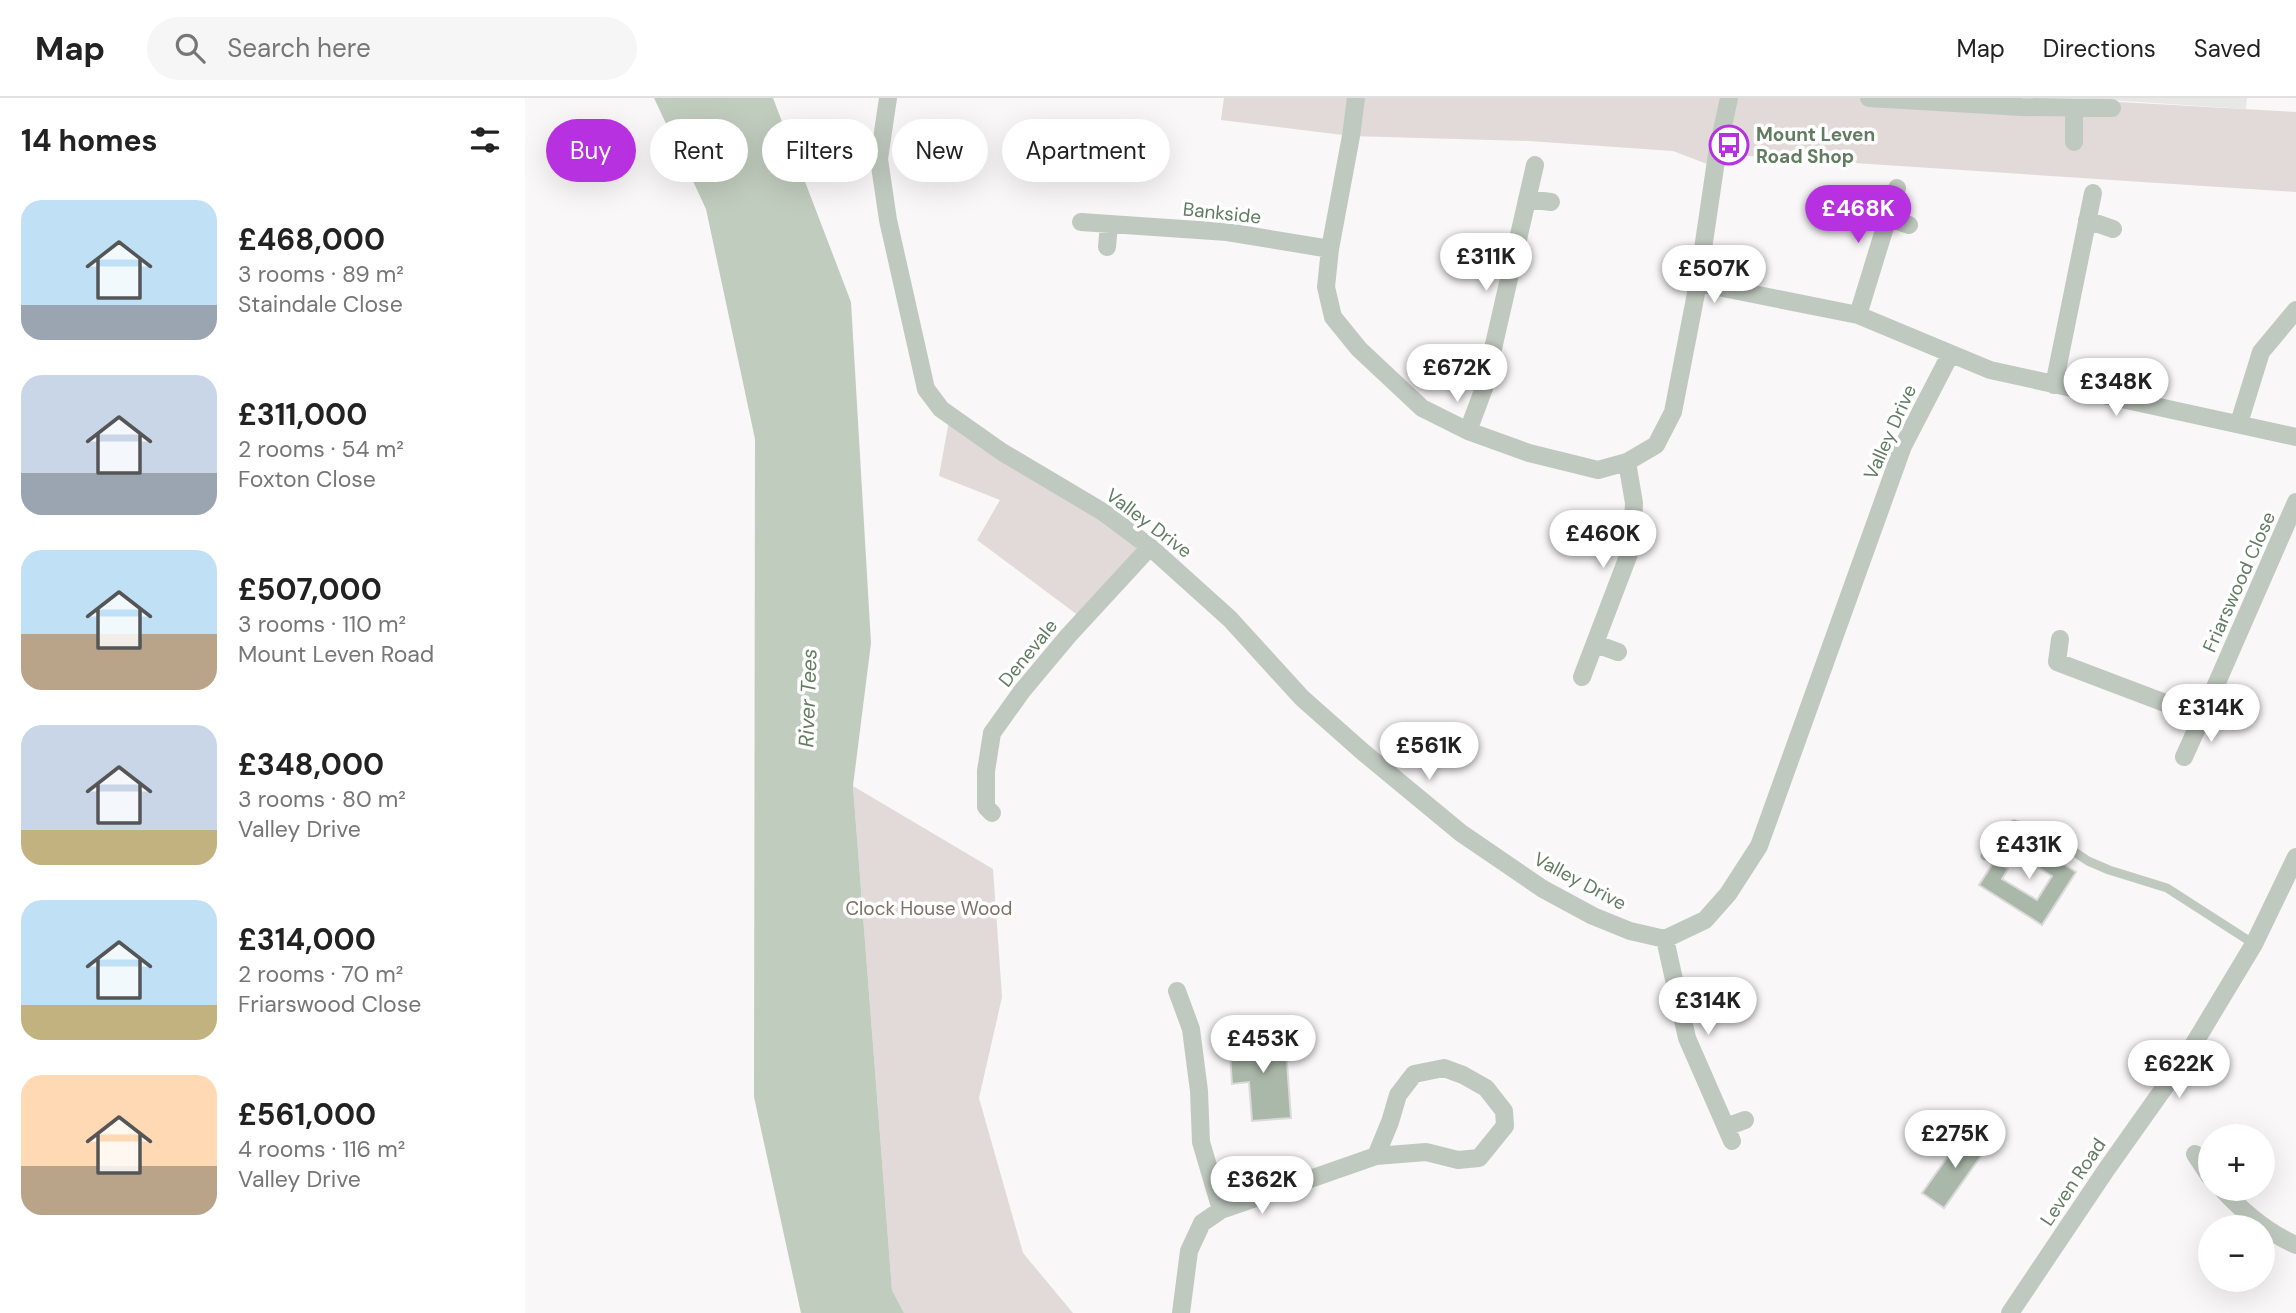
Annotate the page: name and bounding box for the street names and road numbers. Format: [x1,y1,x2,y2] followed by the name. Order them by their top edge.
[1182,196,1262,230] street label: Bankside
[1858,381,1922,483] street label: Valley Drive
[1101,482,1197,564] street label: Valley Drive
[2197,508,2281,656] street label: Friarswood Close
[993,614,1063,692] street label: Denevale
[1529,846,1631,916] street label: Valley Drive
[2035,1133,2111,1231] street label: Leven Road

